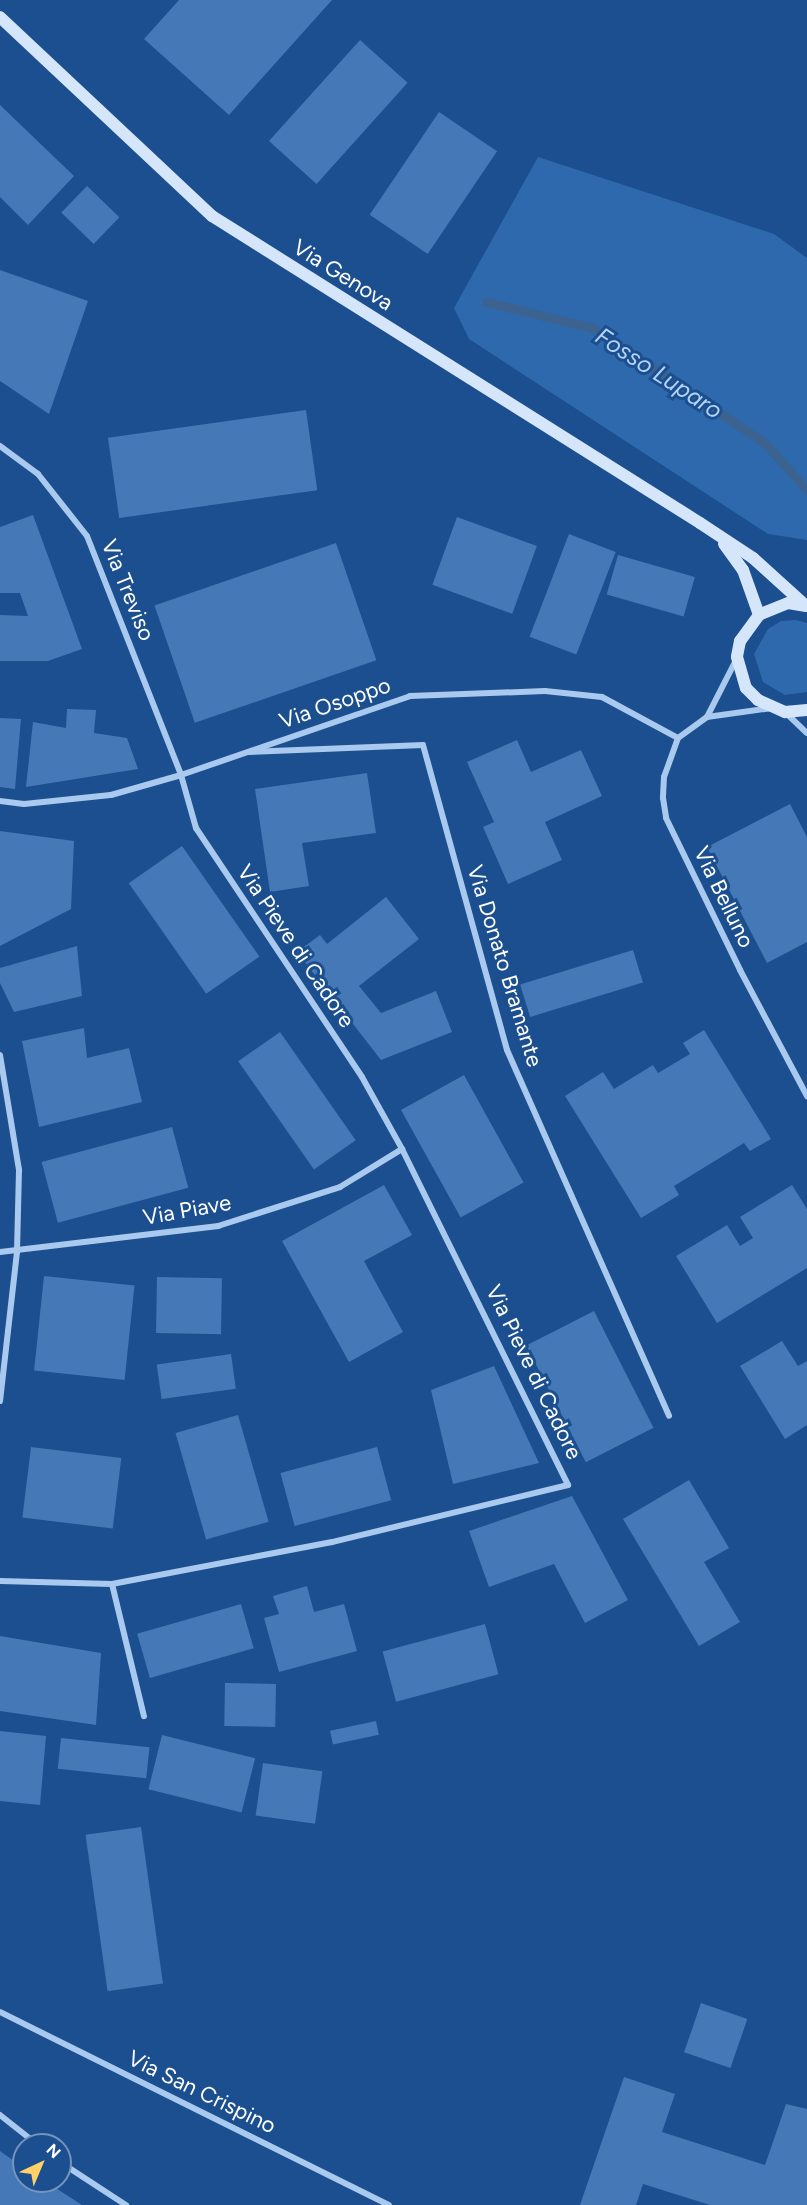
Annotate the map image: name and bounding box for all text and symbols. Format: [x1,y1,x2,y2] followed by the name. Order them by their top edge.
[288,234,398,316] street label: Via Genova
[590,321,728,425] water label: Fosso Luparo
[96,536,160,644] street label: Via Treviso
[276,672,394,734] street label: Via Osoppo
[688,842,760,952] street label: Via Belluno
[232,860,360,1032] street label: Via Pieve di Cadore
[462,862,548,1070] street label: Via Donato Bramante
[141,1189,233,1231] street label: Via Piave
[480,1280,588,1464] street label: Via Pieve di Cadore
[124,2045,280,2139] street label: Via San Crispino
[12,2133,72,2193] north arrow
[42,2140,65,2162] text: N

